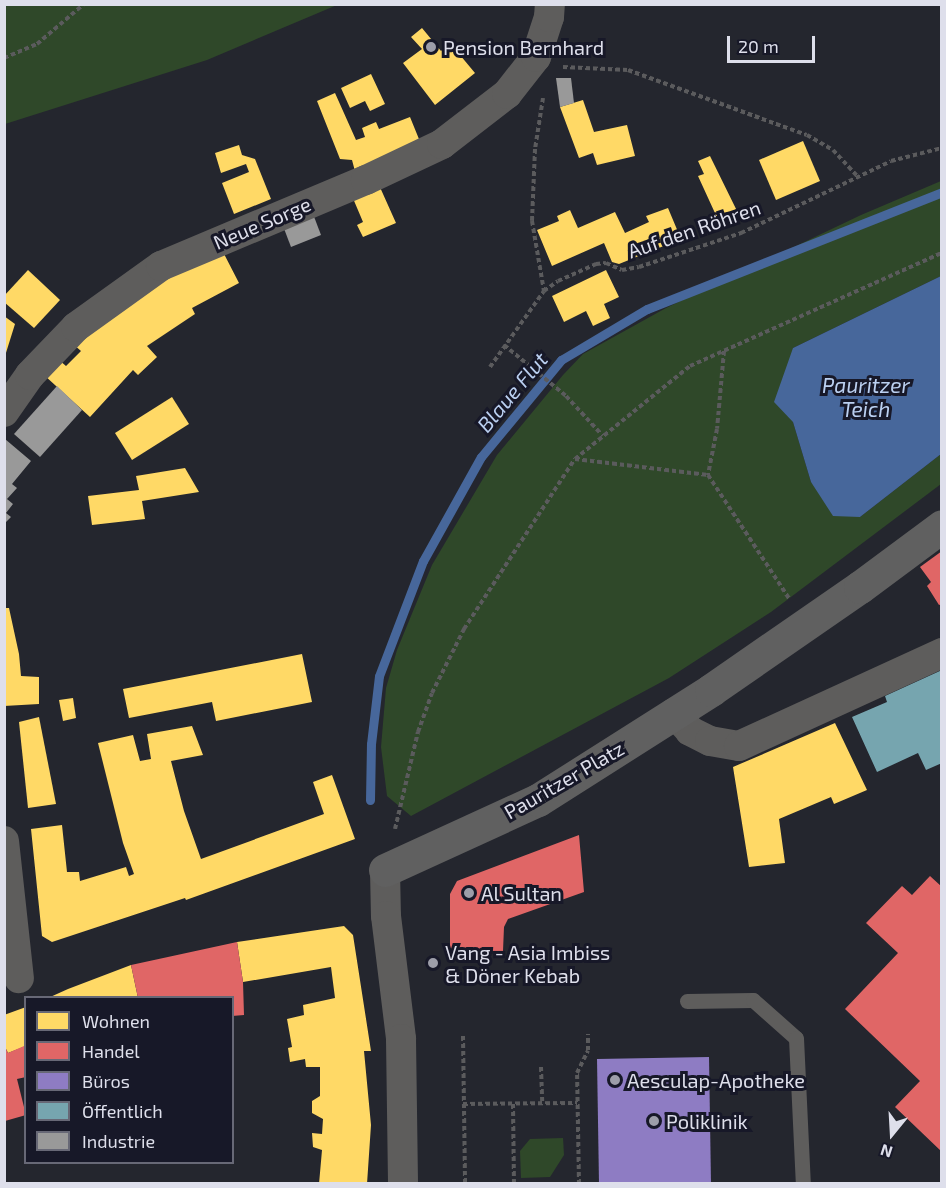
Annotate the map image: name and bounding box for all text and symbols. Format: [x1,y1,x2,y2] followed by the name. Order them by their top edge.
[730,24,818,62] scale bar
[443,35,604,59] place label: Pension Bernhard
[738,35,779,57] text: 20 m
[424,40,438,54] marker: Pension Bernhard
[210,192,314,254] street label: Neue Sorge
[624,195,764,263] street label: Auf den Röhren
[471,347,553,437] water label: Blaue Flut
[822,372,910,422] water label: Pauritzer Teich
[500,736,628,824] street label: Pauritzer Platz
[481,881,562,905] place label: Al Sultan
[462,886,476,900] marker: Al Sultan
[445,940,611,987] place label: Vang - Asia Imbiss & Döner Kebab
[426,956,440,970] marker: Vang - Asia Imbiss & Döner Kebab
[24,996,234,1164] legend
[82,1010,150,1032] text: Wohnen
[82,1040,140,1062] text: Handel
[627,1068,805,1092] place label: Aesculap-Apotheke
[82,1070,130,1092] text: Büros
[608,1073,622,1087] marker: Aesculap-Apotheke
[82,1100,163,1122] text: Öffentlich
[862,1104,922,1164] north arrow
[666,1109,748,1133] place label: Poliklinik
[647,1114,661,1128] marker: Poliklinik
[82,1130,155,1152] text: Industrie
[878,1141,895,1162] text: N

